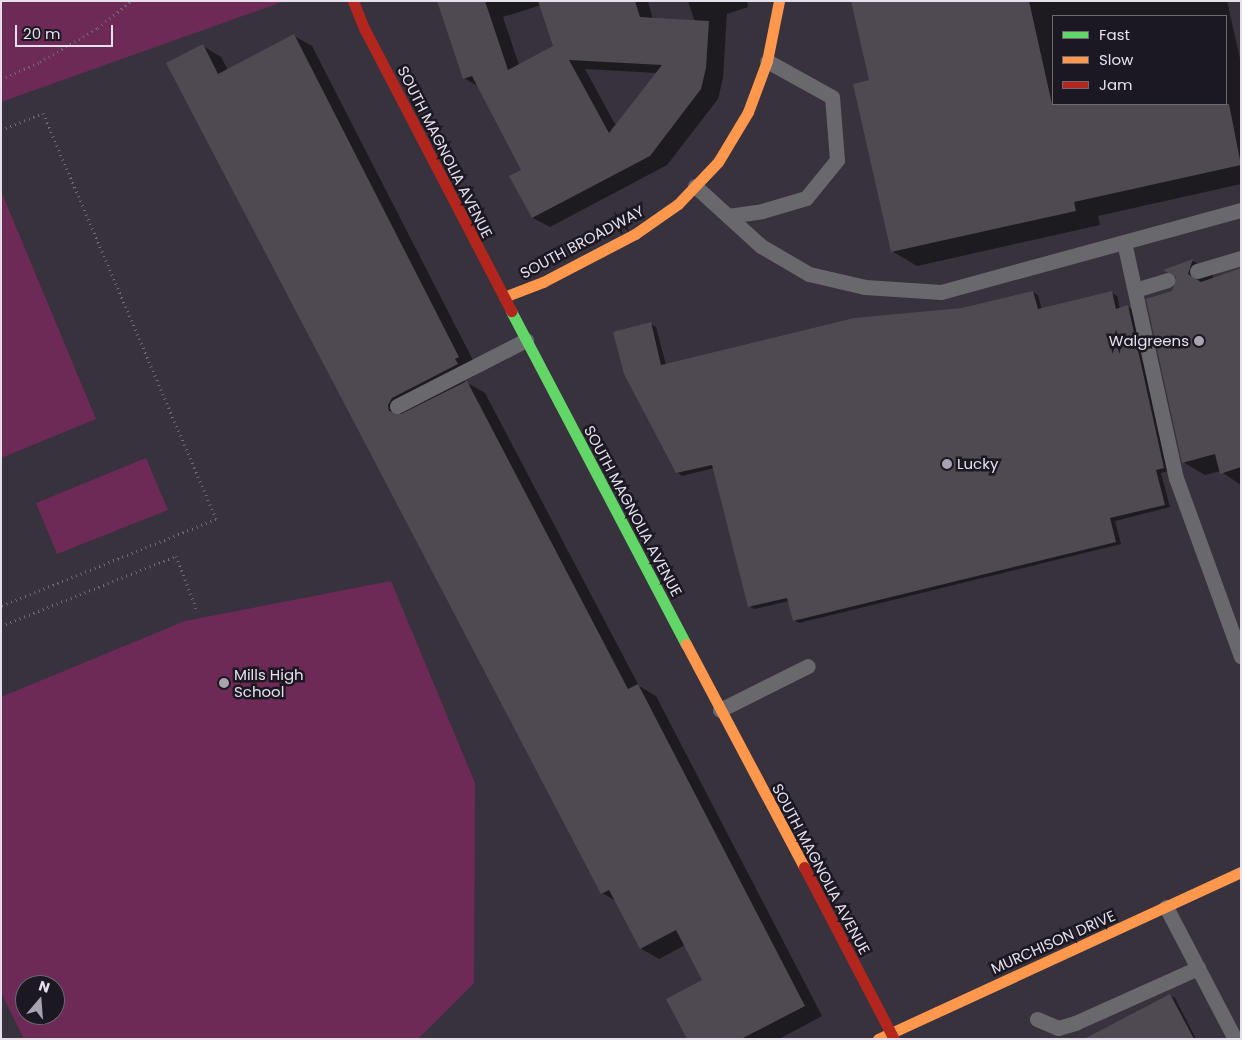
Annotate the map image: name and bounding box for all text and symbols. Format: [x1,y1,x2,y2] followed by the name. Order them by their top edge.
[18,15,115,47] scale bar
[1052,15,1227,105] legend
[23,23,61,44] text: 20 m
[1099,24,1130,45] text: Fast
[1099,49,1133,70] text: Slow
[394,63,496,241] street label: SOUTH MAGNOLIA AVENUE
[1099,74,1133,95] text: Jam
[517,202,647,282] street label: SOUTH BROADWAY
[1109,332,1189,350] place label: Walgreens
[1193,335,1205,347] marker: Walgreens
[580,423,686,599] street label: SOUTH MAGNOLIA AVENUE
[957,455,998,473] place label: Lucky
[941,458,953,470] marker: Lucky
[234,665,304,700] place label: Mills High School
[218,677,230,689] marker: Mills High School
[768,781,874,957] street label: SOUTH MAGNOLIA AVENUE
[988,906,1118,978] street label: MURCHISON DRIVE
[15,975,65,1025] north arrow
[36,976,52,998] text: N

